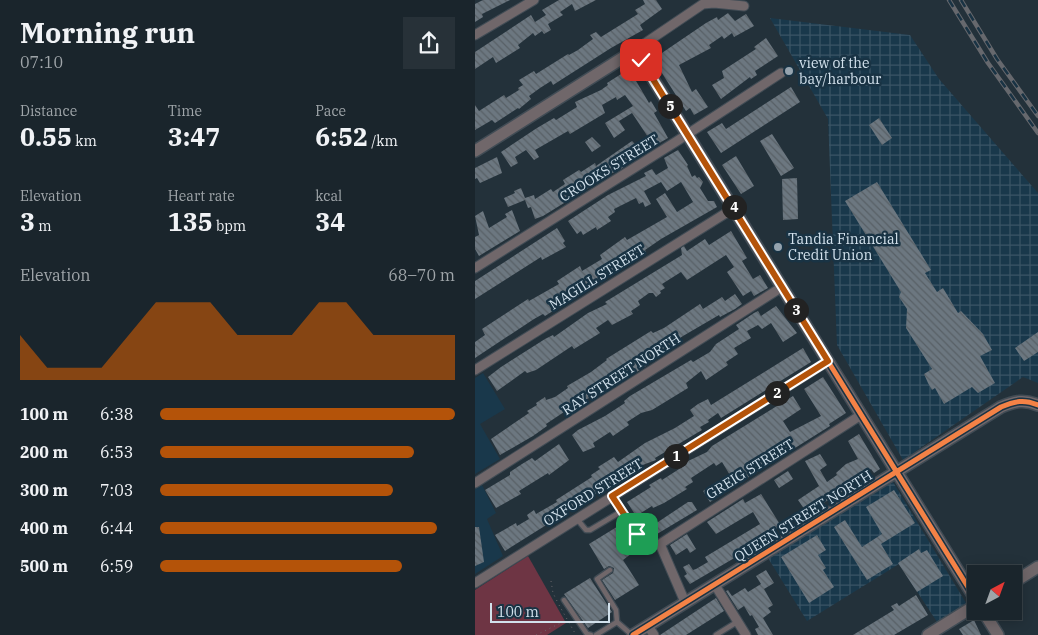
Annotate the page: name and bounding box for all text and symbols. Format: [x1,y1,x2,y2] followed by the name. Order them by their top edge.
[20,14,195,51] text: Morning run
[403,17,455,69] button: share
[620,39,662,81] pin
[627,46,655,74] icon: check
[20,52,63,72] text: 07:10
[799,54,882,88] place label: view of the bay/harbour
[783,65,795,77] marker: view of the bay/harbour
[657,94,683,118] pin: 5
[666,97,675,115] text: 5
[20,102,77,120] text: Distance
[168,102,202,120] text: Time
[315,102,346,120] text: Pace
[20,120,72,153] text: 0.55
[168,120,220,153] text: 3:47
[315,120,368,153] text: 6:52
[556,130,662,206] street label: CROOKS STREET
[72,132,97,150] text: km
[368,132,398,150] text: /km
[20,187,82,205] text: Elevation
[168,187,235,205] text: Heart rate
[315,187,342,205] text: kcal
[721,194,747,220] pin: 4
[730,198,739,216] text: 4
[20,205,35,238] text: 3
[168,205,213,238] text: 135
[315,205,345,238] text: 34
[35,217,52,235] text: m
[213,217,246,235] text: bpm
[788,230,899,264] place label: Tandia Financial Credit Union
[546,240,648,314] street label: MAGILL STREET
[772,241,784,253] marker: Tandia Financial Credit Union
[20,265,90,285] text: Elevation
[388,265,455,285] text: 68–70 m
[783,298,809,322] pin: 3
[792,301,801,319] text: 3
[558,329,684,419] street label: RAY STREET NORTH
[765,380,789,406] pin: 2
[773,384,782,402] text: 2
[20,404,68,424] text: 100 m
[100,404,133,424] text: 6:38
[703,435,797,503] street label: GREIG STREET
[20,442,68,462] text: 200 m
[100,442,133,462] text: 6:53
[663,444,689,468] pin: 1
[672,447,681,465] text: 1
[540,454,646,530] street label: OXFORD STREET
[731,466,875,566] street label: QUEEN STREET NORTH
[20,480,68,500] text: 300 m
[100,480,133,500] text: 7:03
[616,513,658,555] pin
[20,518,68,538] text: 400 m
[100,518,133,538] text: 6:44
[623,520,651,548] icon: arrive
[20,556,68,576] text: 500 m
[100,556,133,576] text: 6:59
[967,565,1023,620] north arrow
[967,565,1022,620] map controls
[490,600,610,623] scale bar
[497,603,539,621] text: 100 m

